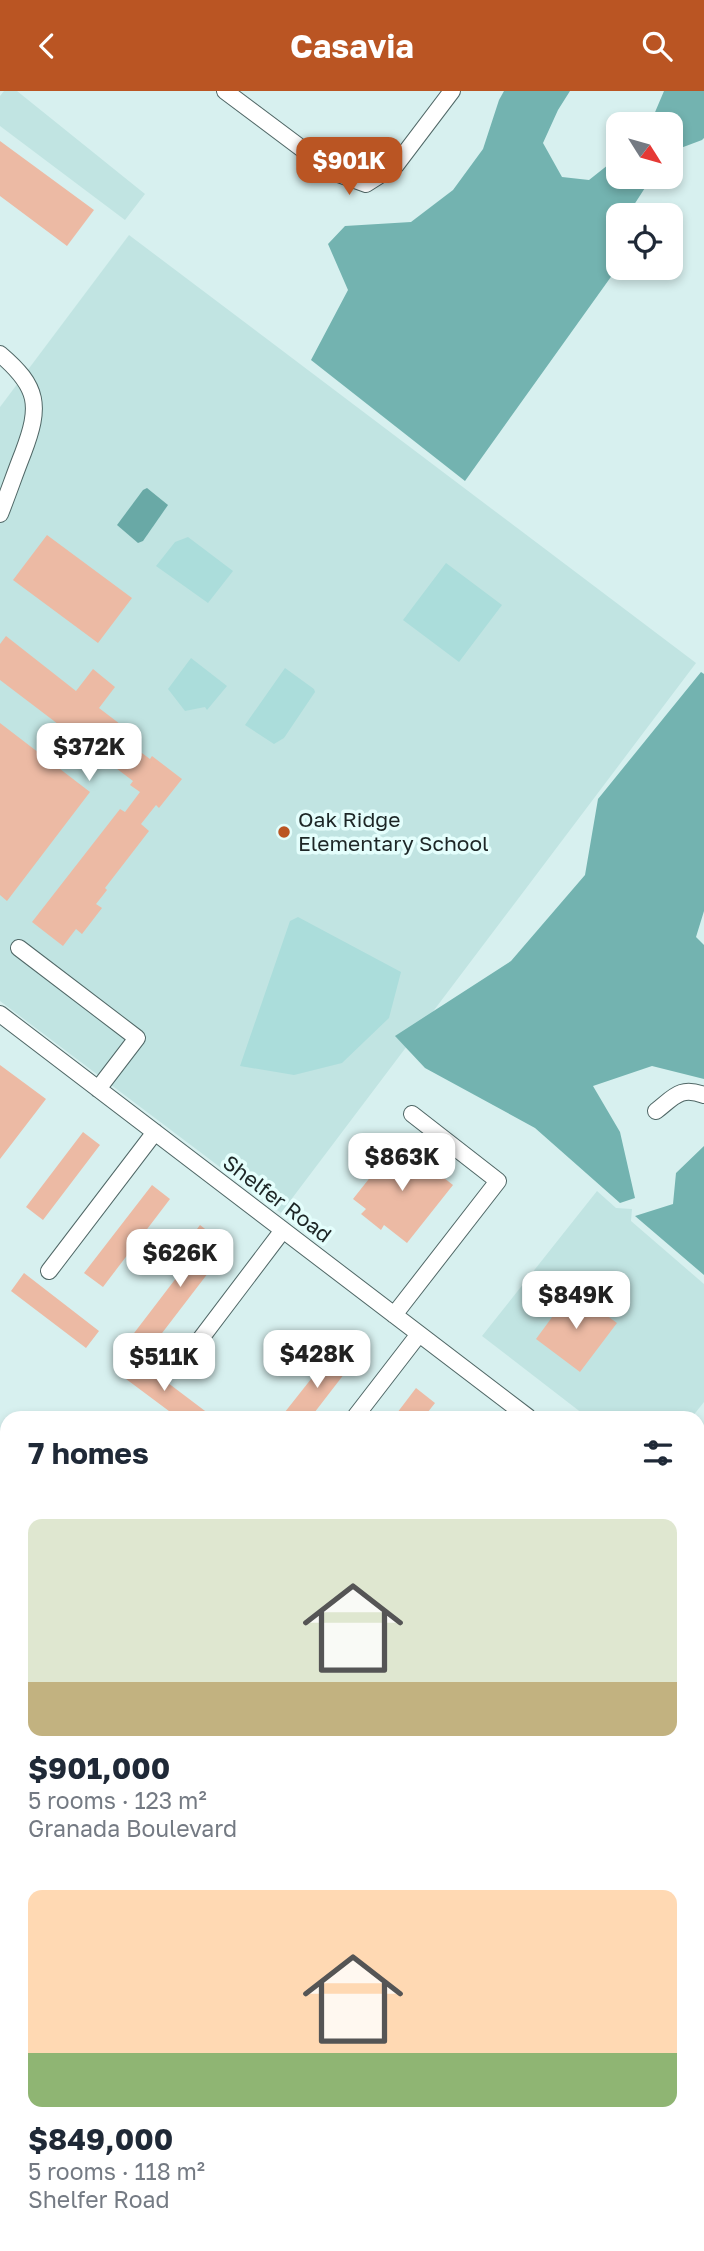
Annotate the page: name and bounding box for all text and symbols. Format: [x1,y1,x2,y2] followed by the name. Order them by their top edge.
[28,27,66,65] icon: back
[290,27,414,65] text: Casavia
[638,27,676,65] icon: search
[606,112,682,189] north arrow
[606,112,683,280] map controls
[300,137,398,197] pin: $901K
[312,146,386,174] text: $901K
[606,203,683,280] button: locate
[40,723,138,783] pin: $372K
[53,732,125,760] text: $372K
[298,806,489,856] place label: Oak Ridge Elementary School
[276,824,292,840] marker: Oak Ridge Elementary School
[353,1133,451,1193] pin: $863K
[364,1142,440,1170] text: $863K
[218,1149,337,1248] street label: Shelfer Road
[131,1229,229,1289] pin: $626K
[142,1238,218,1266] text: $626K
[527,1271,625,1331] pin: $849K
[538,1280,614,1308] text: $849K
[268,1331,366,1390] pin: $428K
[115,1333,213,1393] pin: $511K
[279,1339,355,1367] text: $428K
[129,1342,199,1370] text: $511K
[639,1434,677,1472] icon: filters
[28,1435,149,1471] text: 7 homes
[290,1565,416,1691] icon: home
[28,1750,170,1786] text: $901,000
[28,1786,207,1814] text: 5 rooms · 123 m²
[28,1814,237,1842] text: Granada Boulevard
[290,1936,416,2062] icon: home
[28,2121,173,2157] text: $849,000
[28,2157,205,2185] text: 5 rooms · 118 m²
[28,2185,170,2213] text: Shelfer Road

